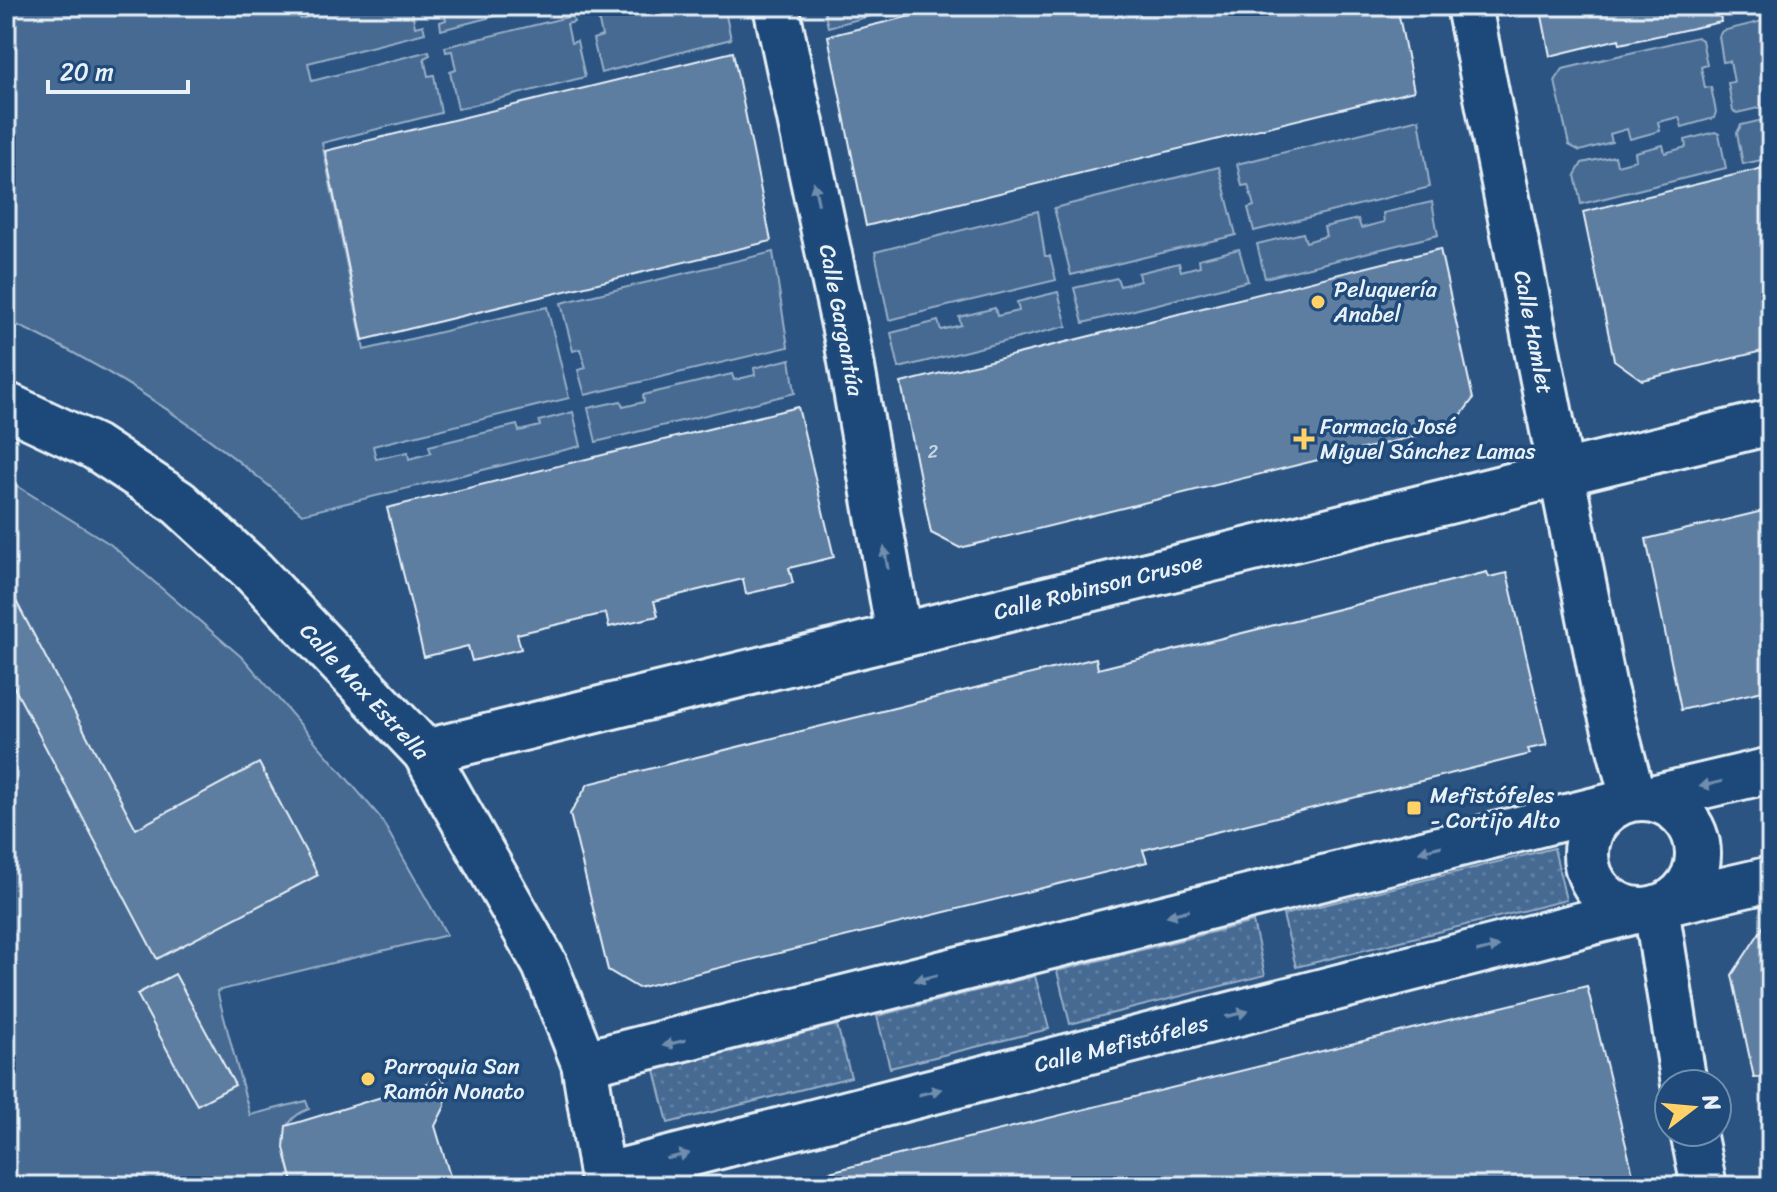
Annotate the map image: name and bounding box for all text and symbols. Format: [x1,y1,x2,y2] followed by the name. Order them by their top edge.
[48,44,188,94] scale bar
[60,51,114,93] text: 20 m
[809,180,822,205] one-way arrow
[808,241,876,400] street label: Calle Gargantúa
[1502,267,1565,398] street label: Calle Hamlet
[1333,270,1438,334] place label: Peluquería Anabel
[1309,293,1327,311] marker: Peluquería Anabel
[1320,407,1536,471] place label: Farmacia José Miguel Sánchez Lamas
[1295,430,1313,448] marker: Farmacia José Miguel Sánchez Lamas
[928,436,938,468] house number: 2
[989,542,1207,631] street label: Calle Robinson Crusoe
[879,545,891,570] one-way arrow
[290,613,440,770] street label: Calle Max Estrella
[1430,776,1560,840] place label: Mefistófeles - Cortijo Alto
[1699,778,1724,791] one-way arrow
[1405,799,1423,817] marker: Mefistófeles - Cortijo Alto
[1417,843,1442,856] one-way arrow
[1166,908,1191,920] one-way arrow
[1476,943,1501,955] one-way arrow
[914,972,939,985] one-way arrow
[1030,1003,1213,1084] street label: Calle Mefistófeles
[1224,1007,1249,1019] one-way arrow
[662,1037,687,1049] one-way arrow
[384,1047,524,1111] place label: Parroquia San Ramón Nonato
[1653,1068,1733,1148] north arrow
[359,1070,377,1088] marker: Parroquia San Ramón Nonato
[918,1085,943,1097] one-way arrow
[1691,1089,1733,1116] text: N
[666,1149,691,1161] one-way arrow

